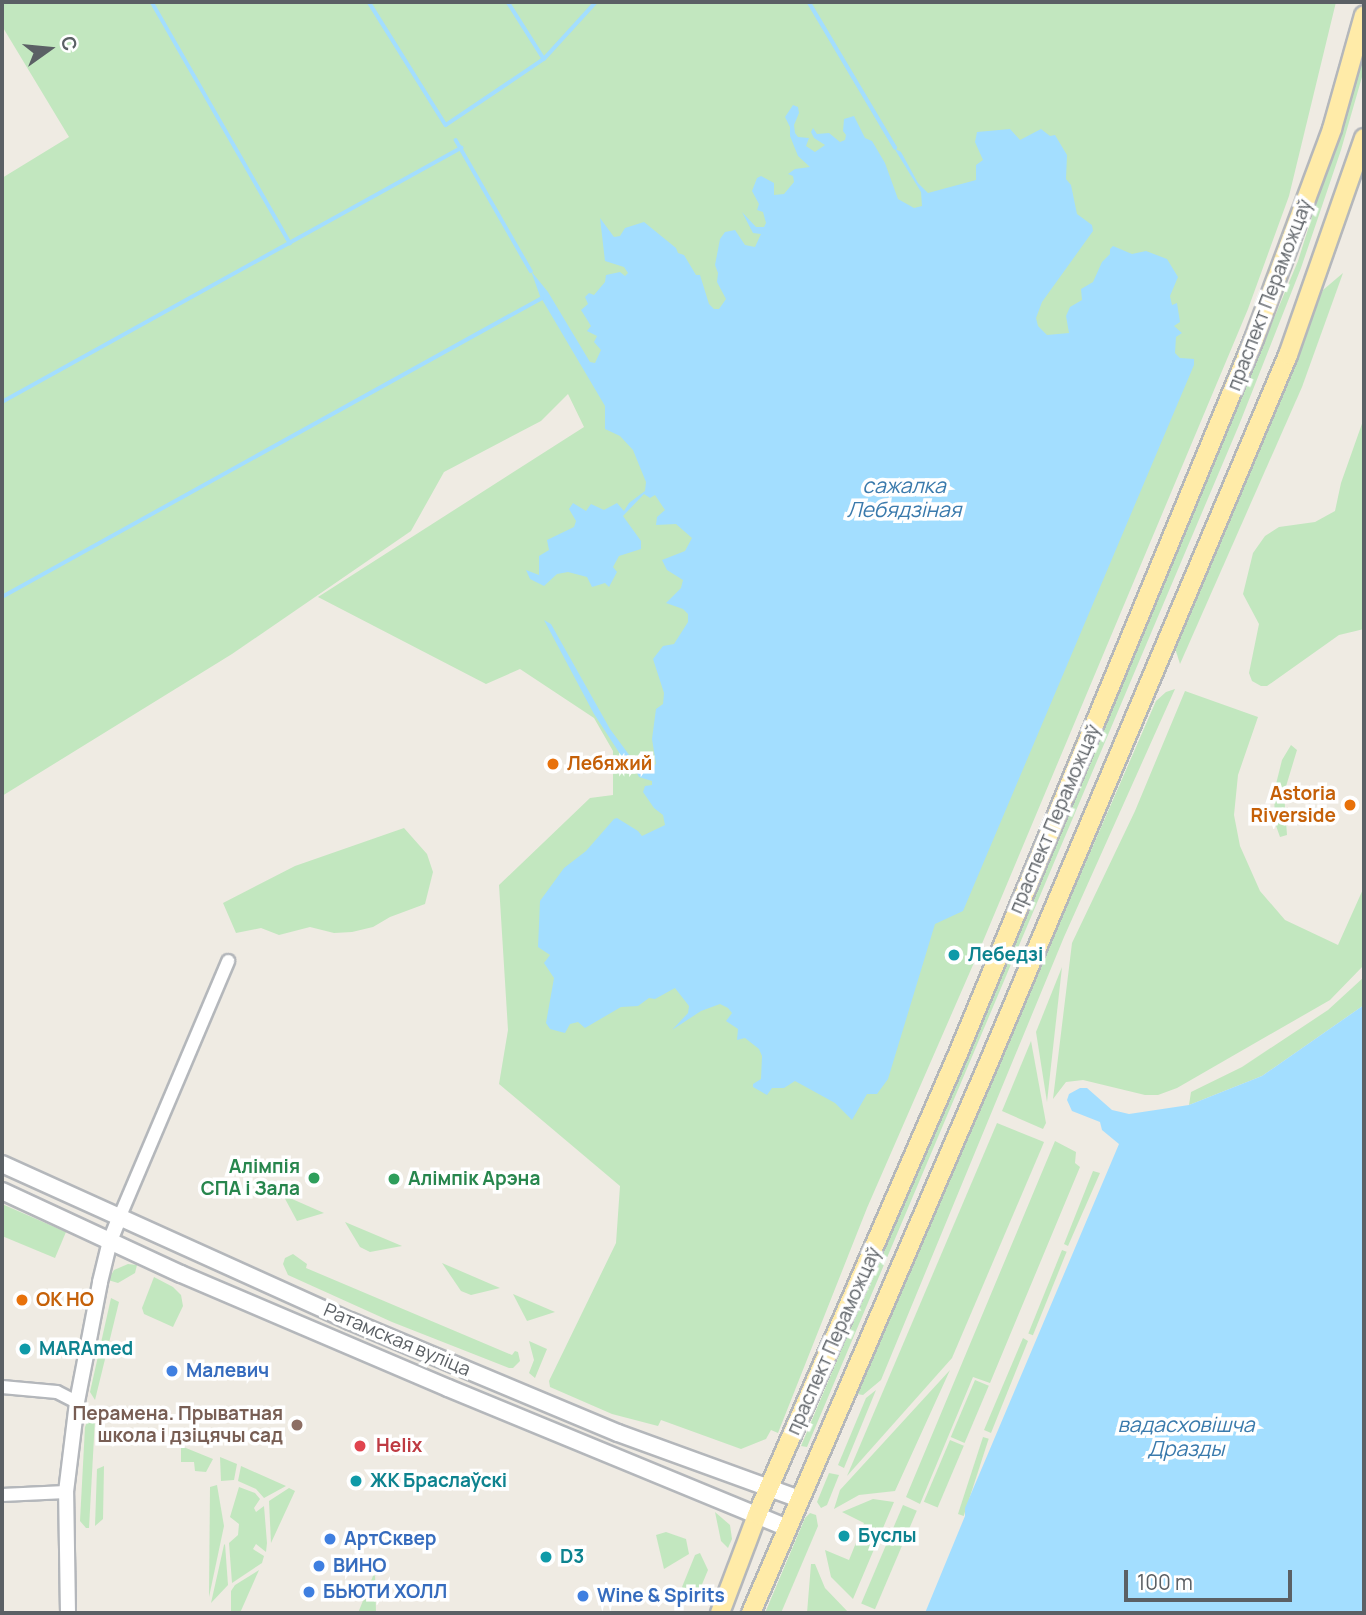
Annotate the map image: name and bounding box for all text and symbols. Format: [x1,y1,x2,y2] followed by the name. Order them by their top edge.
[14,14,84,84] north arrow
[55,33,84,54] text: С
[1223,196,1317,394] street label: праспект Пераможцаў
[847,472,961,522] water label: сажалка Лебядзіная
[1005,721,1105,917] street label: праспект Пераможцаў
[567,753,652,775] place label: Лебяжий
[545,756,561,772] marker: Лебяжий
[1251,783,1336,827] place label: Astoria Riverside
[1342,797,1358,813] marker: Astoria Riverside
[968,944,1043,966] place label: Лебедзі
[946,947,962,963] marker: Лебедзі
[201,1156,300,1200] place label: Алімпія СПА і Зала
[408,1168,540,1190] place label: Алімпік Арэна
[306,1170,322,1186] marker: Алімпія СПА і Зала
[386,1171,402,1187] marker: Алімпік Арэна
[782,1244,886,1438] street label: праспект Пераможцаў
[36,1289,94,1311] place label: ОК НО
[14,1292,30,1308] marker: ОК НО
[320,1299,474,1381] street label: Ратамская вуліца
[39,1338,133,1360] place label: MARAmed
[17,1341,33,1357] marker: MARAmed
[186,1360,269,1382] place label: Малевич
[164,1363,180,1379] marker: Малевич
[73,1403,283,1447] place label: Перамена. Прыватная школа і дзіцячы сад
[1117,1411,1255,1461] water label: вадасховішча Дразды
[289,1417,305,1433] marker: Перамена. Прыватная школа і дзіцячы сад
[376,1435,422,1457] place label: Helix
[350,1436,370,1456] marker: Helix
[370,1470,508,1492] place label: ЖК Браслаўскі
[348,1473,364,1489] marker: ЖК Браслаўскі
[858,1525,917,1547] place label: Буслы
[344,1528,437,1550] place label: АртСквер
[836,1528,852,1544] marker: Буслы
[322,1531,338,1547] marker: АртСквер
[560,1546,584,1568] place label: D3
[538,1549,554,1565] marker: D3
[333,1555,387,1577] place label: ВИНО
[1128,1556,1296,1600] scale bar
[311,1558,327,1574] marker: ВИНО
[1137,1568,1193,1596] text: 100 m
[323,1581,447,1603] place label: БЬЮТИ ХОЛЛ
[301,1584,317,1600] marker: БЬЮТИ ХОЛЛ
[597,1585,725,1607] place label: Wine & Spirits
[575,1588,591,1604] marker: Wine & Spirits

